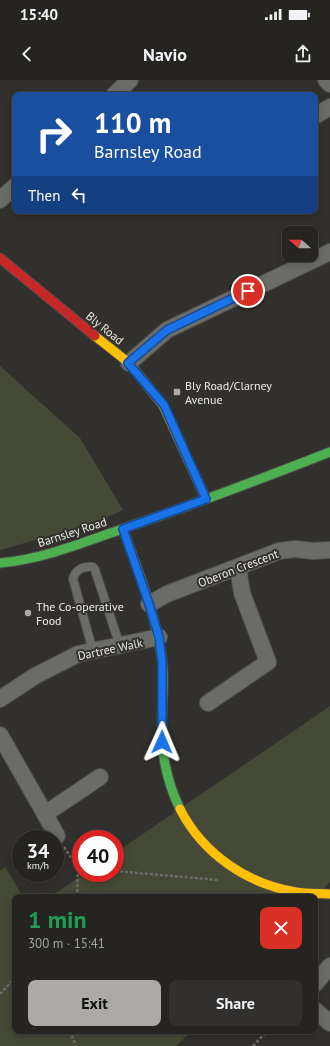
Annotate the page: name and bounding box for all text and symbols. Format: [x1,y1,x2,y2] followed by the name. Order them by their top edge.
[20,5,58,24] text: 15:40
[16,43,38,65] icon: back
[143,43,187,66] text: Navio
[292,43,314,65] icon: share
[94,104,171,141] text: 110 m
[28,108,80,160] icon: right
[94,140,202,163] text: Barnsley Road
[68,184,90,206] icon: left
[28,186,60,205] text: Then
[282,226,318,262] north arrow
[282,226,318,262] map controls
[231,274,265,308] pin
[237,280,259,302] icon: arrive
[83,308,127,348] street label: Bly Road
[185,378,272,407] place label: Bly Road/Clarney Avenue
[172,387,182,397] marker: Bly Road/Clarney Avenue
[36,514,108,550] street label: Barnsley Road
[196,546,280,590] street label: Oberon Crescent
[36,599,124,628] place label: The Co-operative Food
[23,608,33,618] marker: The Co-operative Food
[76,635,144,663] street label: Dartree Walk
[141,721,183,763] position arrow
[72,830,124,882] speed limit sign: 40
[27,838,49,864] text: 34
[27,859,49,872] text: km/h
[28,904,87,935] text: 1 min
[260,907,302,949] button: close
[28,935,105,952] text: 300 m · 15:41
[28,980,161,1026] button: Exit
[169,980,302,1026] button: Share

